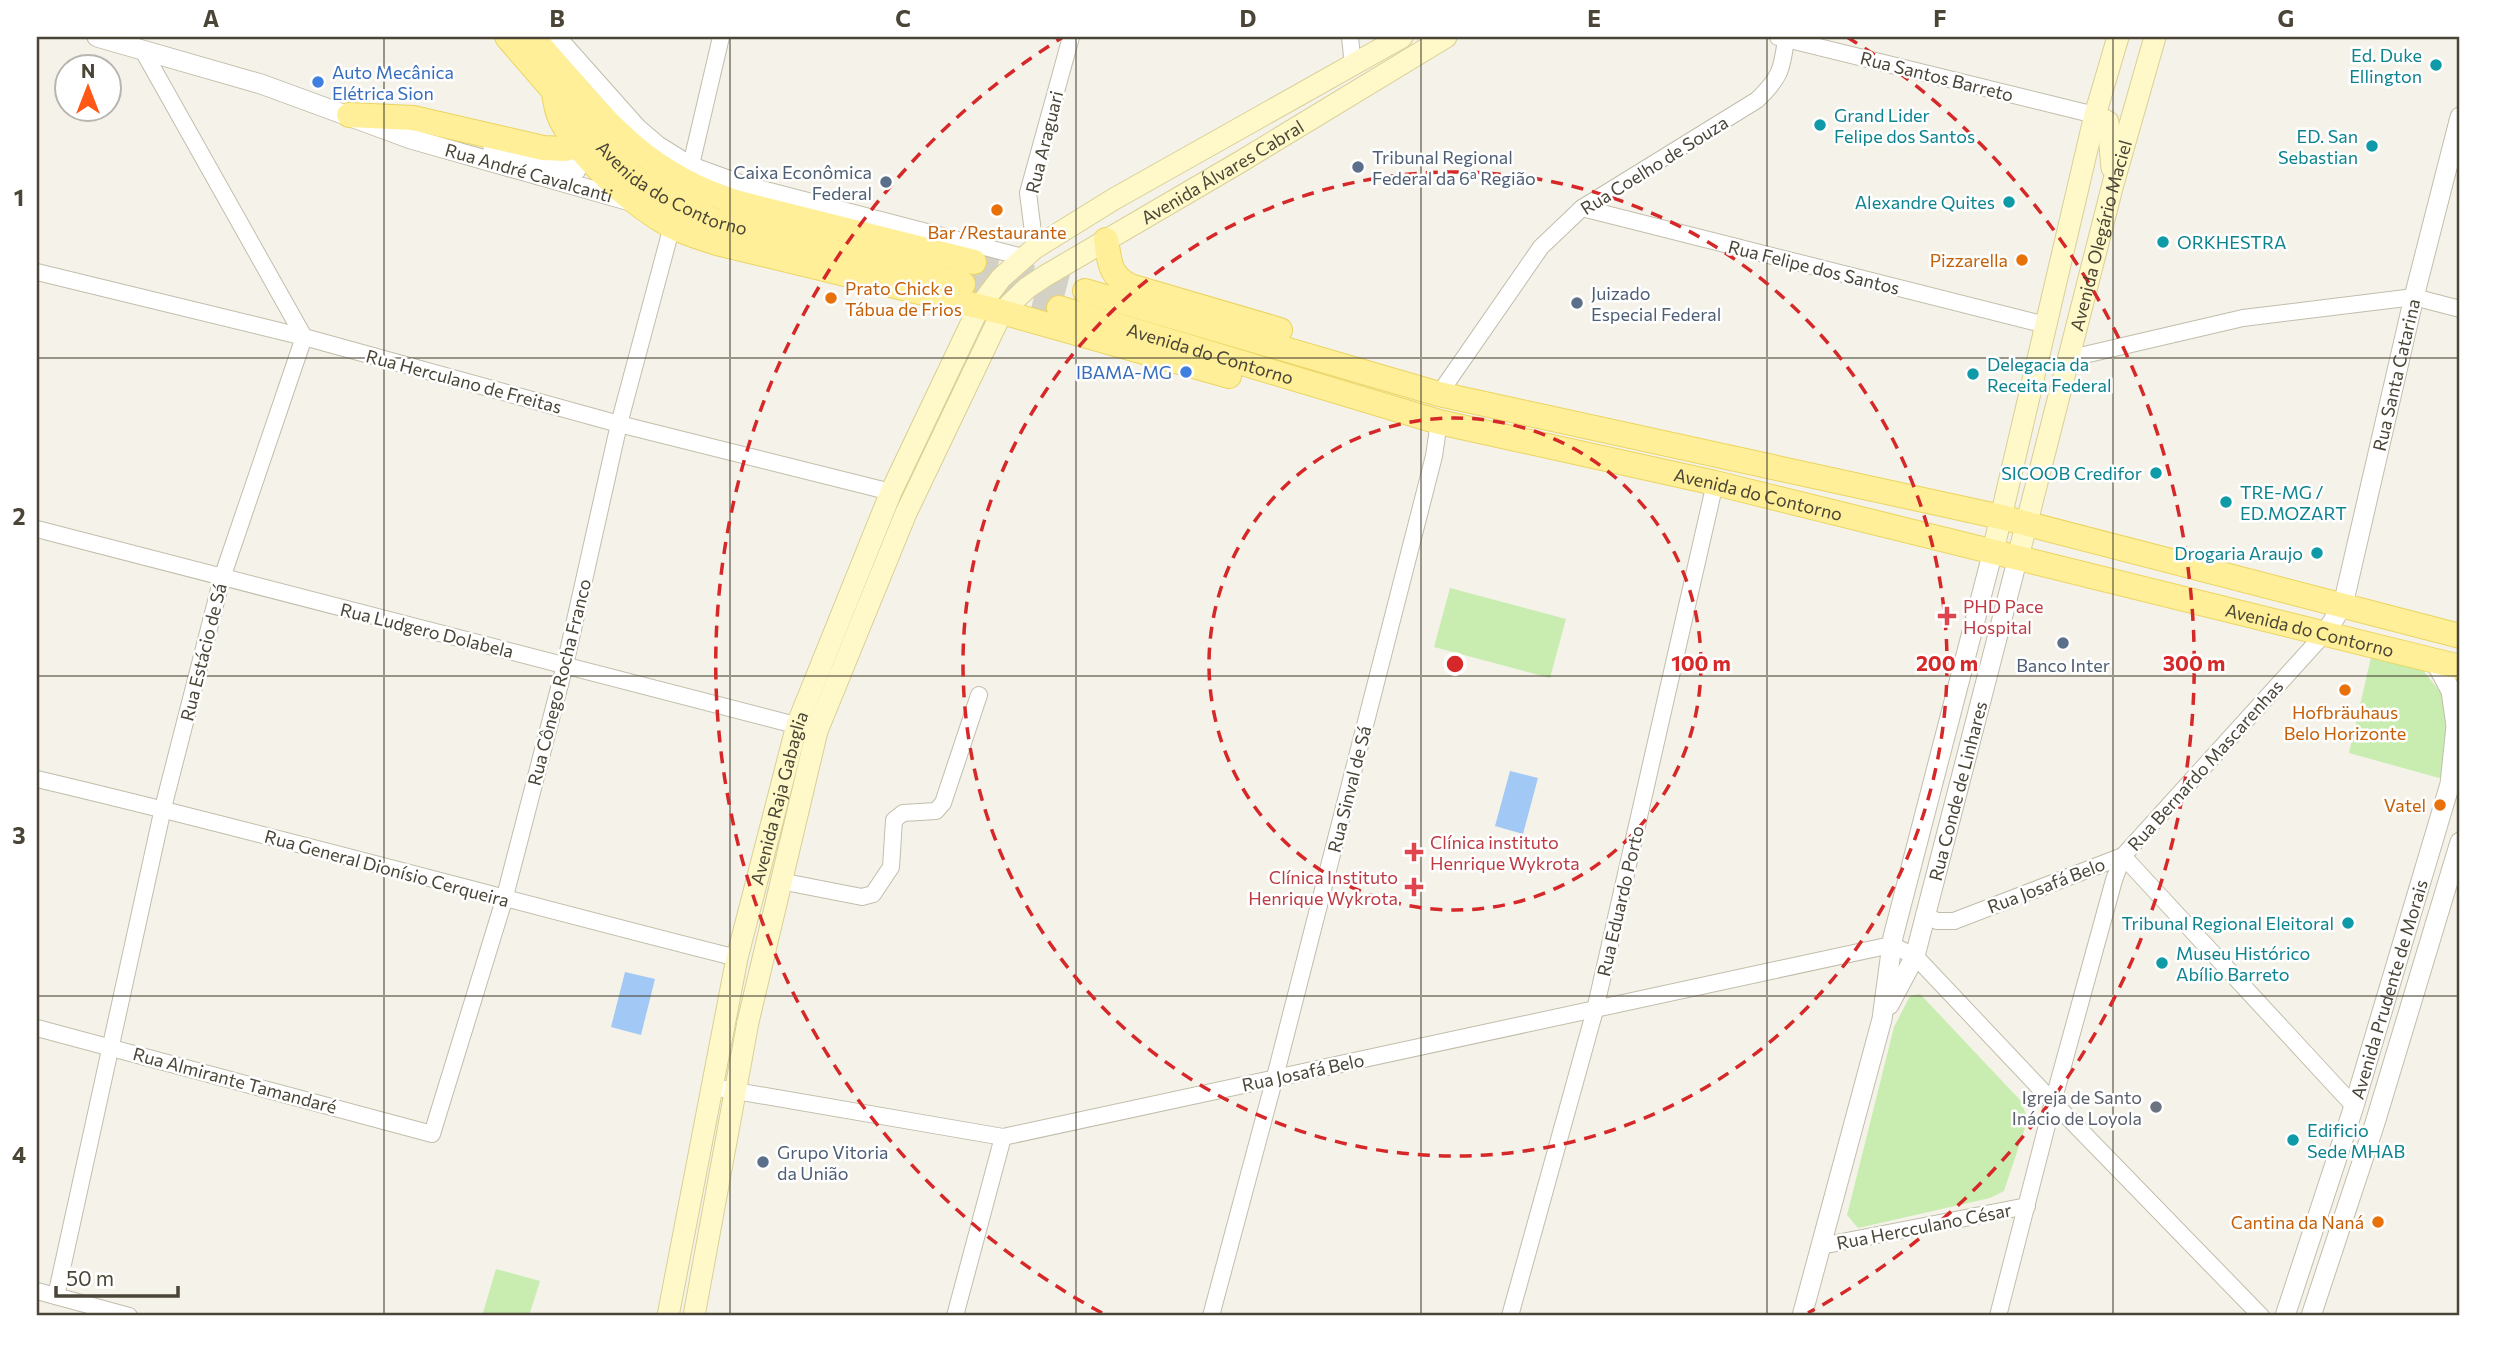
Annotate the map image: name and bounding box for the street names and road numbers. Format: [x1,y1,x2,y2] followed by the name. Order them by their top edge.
[1858,46,2016,106] street label: Rua Santos Barreto
[1021,89,1067,195] street label: Rua Araguari
[1576,111,1732,219] street label: Rua Coelho de Souza
[1137,115,1308,229] street label: Avenida Álvares Cabral
[592,136,750,239] street label: Avenida do Contorno
[2065,137,2136,333] street label: Avenida Olegário Maciel
[443,138,615,207] street label: Rua André Cavalcanti
[1726,235,1902,299] street label: Rua Felipe dos Santos
[2368,297,2424,453] street label: Rua Santa Catarina
[1124,318,1296,389] street label: Avenida do Contorno
[364,344,564,418] street label: Rua Herculano de Freitas
[1672,463,1845,525] street label: Avenida do Contorno
[523,576,595,788] street label: Rua Cônego Rocha Franco
[175,581,231,723] street label: Rua Estácio de Sá
[338,598,516,662] street label: Rua Ludgero Dolabela
[2223,598,2396,661] street label: Avenida do Contorno
[2123,675,2287,855] street label: Rua Bernardo Mascarenhas
[1924,699,1991,883] street label: Rua Conde de Linhares
[745,708,812,887] street label: Avenida Raja Gabaglia
[1323,723,1375,855] street label: Rua Sinval de Sá
[1592,824,1648,978] street label: Rua Eduardo Porto
[262,825,512,911] street label: Rua General Dionísio Cerqueira
[1984,852,2108,918] street label: Rua Josafá Belo
[2346,877,2432,1102] street label: Avenida Prudente de Morais
[131,1042,339,1118] street label: Rua Almirante Tamandaré
[1240,1048,1366,1096] street label: Rua Josafá Belo
[1835,1198,2013,1254] street label: Rua Hercculano César

